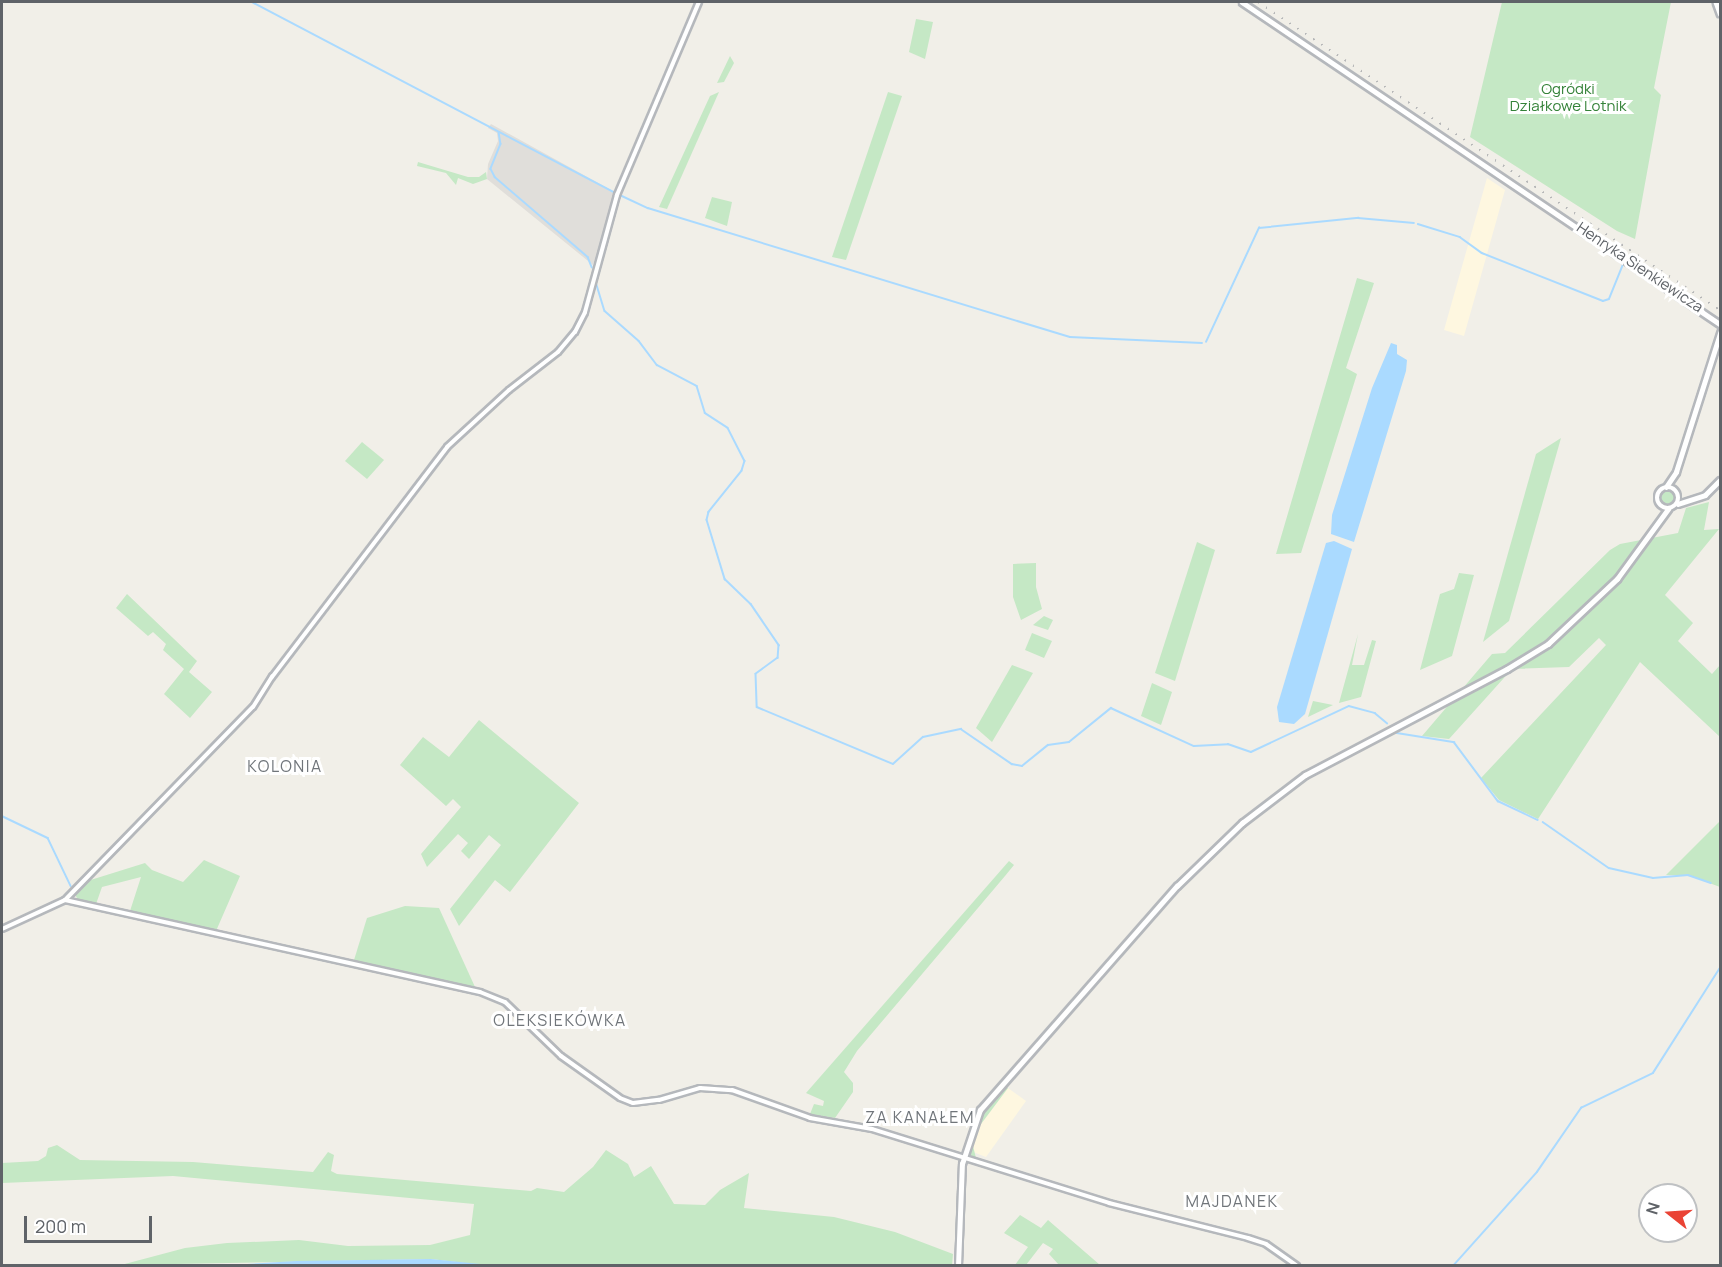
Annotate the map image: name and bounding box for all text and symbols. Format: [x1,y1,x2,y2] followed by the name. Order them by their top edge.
[1510,79,1626,114] park label: Ogródki Działkowe Lotnik
[1573,218,1707,316] street label: Henryka Sienkiewicza
[247,756,323,776] district label: KOLONIA
[493,1010,627,1030] district label: OLEKSIEKÓWKA
[865,1107,975,1127] district label: ZA KANAŁEM
[1638,1183,1698,1243] north arrow
[1185,1191,1279,1211] district label: MAJDANEK
[1640,1200,1665,1217] text: N
[27,1204,154,1242] scale bar
[35,1214,86,1238] text: 200 m

